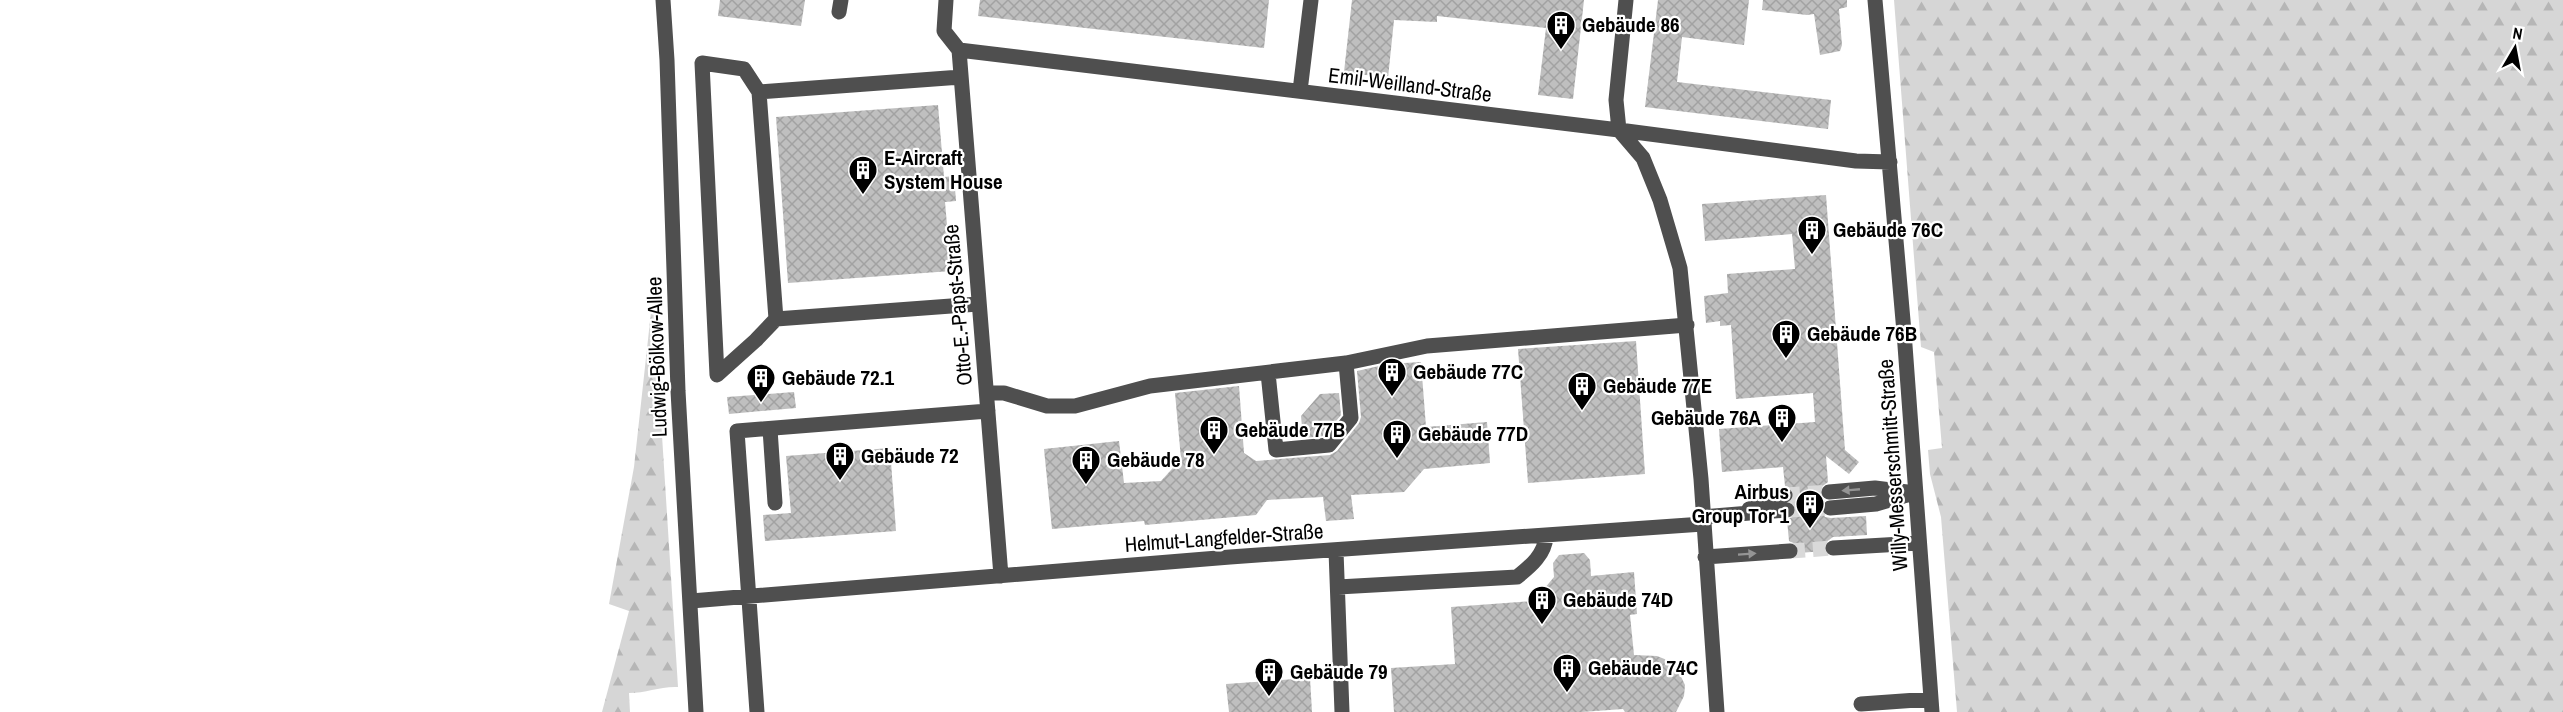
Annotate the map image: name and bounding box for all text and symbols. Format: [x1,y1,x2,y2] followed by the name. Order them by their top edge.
[1545,9,1577,51] building icon: Gebäude 86
[1582,10,1680,39] place label: Gebäude 86
[2485,18,2545,78] north arrow
[2511,22,2524,45] text: N
[1327,60,1493,109] street label: Emil-Weilland-Straße
[884,143,1003,196] place label: E-Aircraft System House
[847,154,879,196] building icon: E-Aircraft System House
[1796,214,1828,256] building icon: Gebäude 76C
[1833,215,1943,244] place label: Gebäude 76C
[936,223,979,387] street label: Otto-E.-Papst-Straße
[639,276,674,438] street label: Ludwig-Bölkow-Allee
[1770,318,1802,360] building icon: Gebäude 76B
[1807,319,1917,348] place label: Gebäude 76B
[1376,356,1408,398] building icon: Gebäude 77C
[1413,357,1523,386] place label: Gebäude 77C
[1871,358,1914,572] street label: Willy-Messerschmitt-Straße
[745,362,777,404] building icon: Gebäude 72.1
[782,363,894,392] place label: Gebäude 72.1
[1566,370,1598,412] building icon: Gebäude 77E
[1603,371,1712,400] place label: Gebäude 77E
[1766,402,1798,444] building icon: Gebäude 76A
[1651,403,1762,432] place label: Gebäude 76A
[1198,414,1230,456] building icon: Gebäude 77B
[1235,415,1345,444] place label: Gebäude 77B
[1381,418,1413,460] building icon: Gebäude 77D
[1418,419,1528,448] place label: Gebäude 77D
[824,440,856,482] building icon: Gebäude 72
[861,441,959,470] place label: Gebäude 72
[1070,444,1102,486] building icon: Gebäude 78
[1107,445,1205,474] place label: Gebäude 78
[1692,477,1789,530] place label: Airbus Group Tor 1
[1842,485,1861,495] one-way arrow
[1794,488,1826,530] building icon: Airbus Group Tor 1
[1124,516,1324,559] street label: Helmut-Langfelder-Straße
[1738,550,1757,559] one-way arrow
[1526,584,1558,626] building icon: Gebäude 74D
[1563,585,1673,614] place label: Gebäude 74D
[1551,652,1583,694] building icon: Gebäude 74C
[1588,653,1698,682] place label: Gebäude 74C
[1253,656,1285,698] building icon: Gebäude 79
[1290,657,1388,686] place label: Gebäude 79

